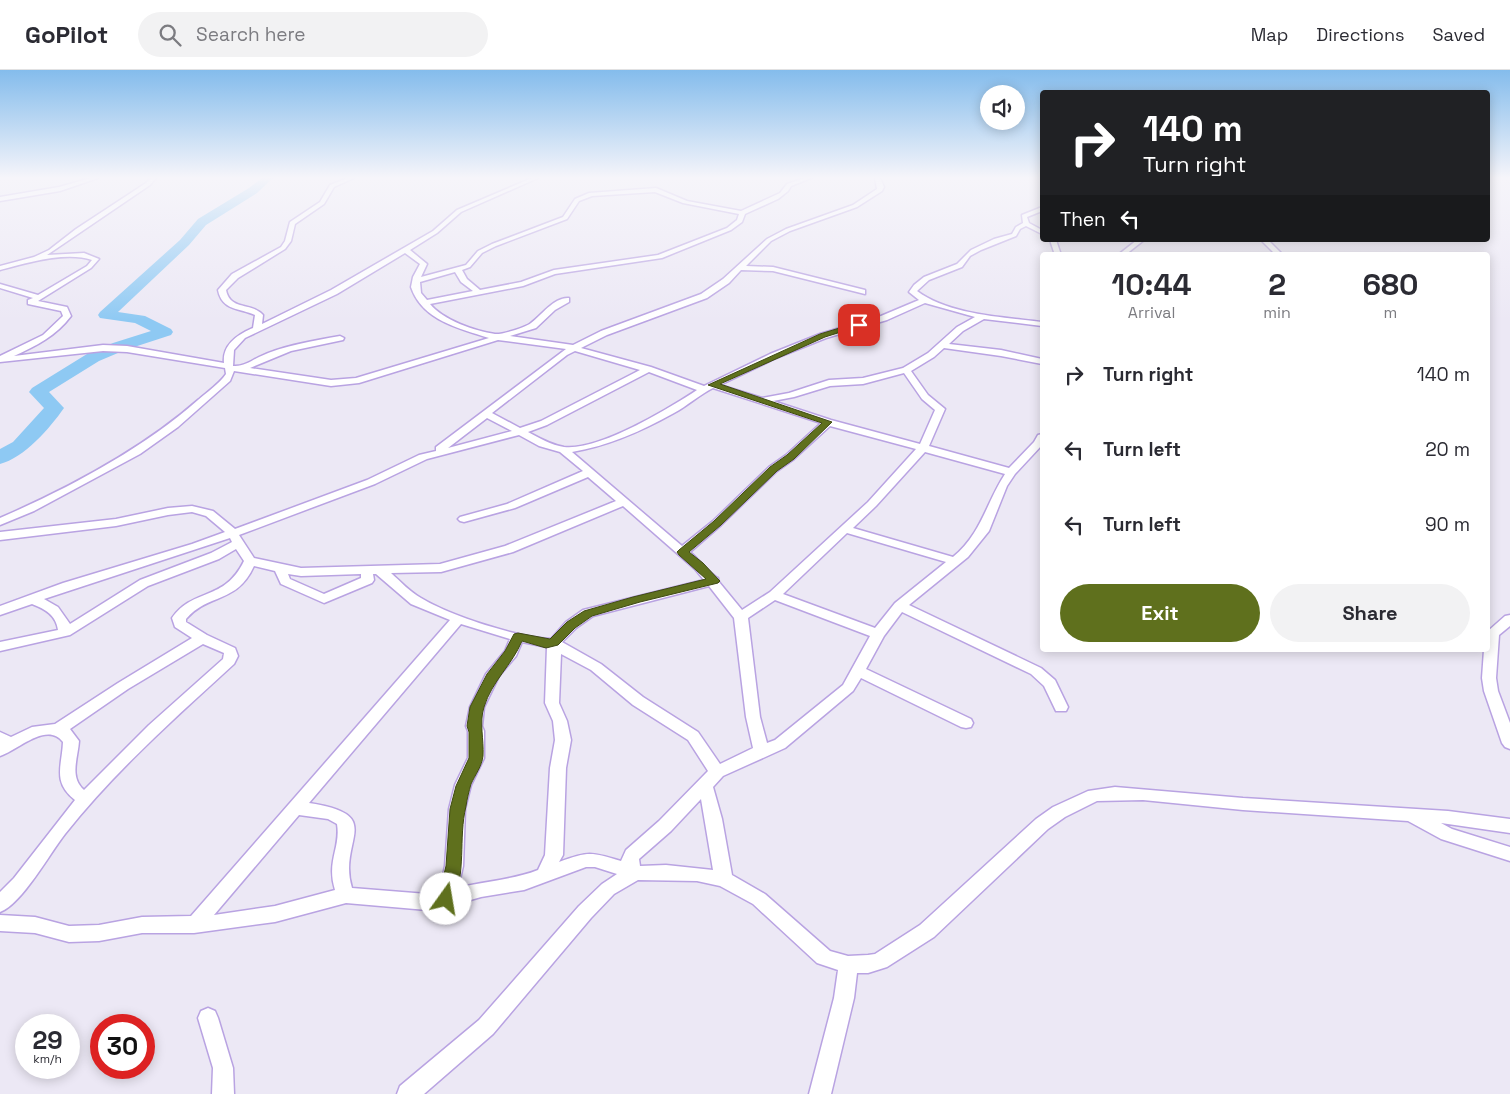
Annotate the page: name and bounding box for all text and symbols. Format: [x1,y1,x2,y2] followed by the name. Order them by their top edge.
[138,12,488,57] search box
[25,19,108,50] text: GoPilot
[156,21,184,49] icon: search
[196,22,306,47] text: Search here
[1251,23,1288,46] text: Map
[1316,23,1405,46] text: Directions
[1433,23,1485,46] text: Saved
[980,85,1025,130] map controls
[980,85,1025,130] button: sound
[1143,107,1243,151] text: 140 m
[1060,110,1125,175] icon: right
[1143,150,1246,178] text: Turn right
[1116,205,1144,233] icon: left
[1060,207,1106,232] text: Then
[1112,265,1192,304] text: 10:44
[1268,265,1286,304] text: 2
[1362,265,1418,304] text: 680
[1128,302,1175,323] text: Arrival
[1263,302,1291,323] text: min
[1384,302,1397,323] text: m
[838,304,880,346] pin
[845,311,873,339] icon: arrive
[1060,361,1088,389] icon: right
[1103,362,1193,387] text: Turn right
[1417,362,1470,387] text: 140 m
[1060,436,1088,464] icon: left
[1103,437,1181,462] text: Turn left
[1425,437,1470,462] text: 20 m
[1060,511,1088,539] icon: left
[1103,512,1181,537] text: Turn left
[1425,512,1470,537] text: 90 m
[1060,584,1260,642] button: Exit
[1270,584,1470,642] button: Share
[419,872,471,924] position arrow
[90,1014,155,1079] speed limit sign: 30
[32,1024,63,1056] text: 29
[33,1051,62,1067] text: km/h

